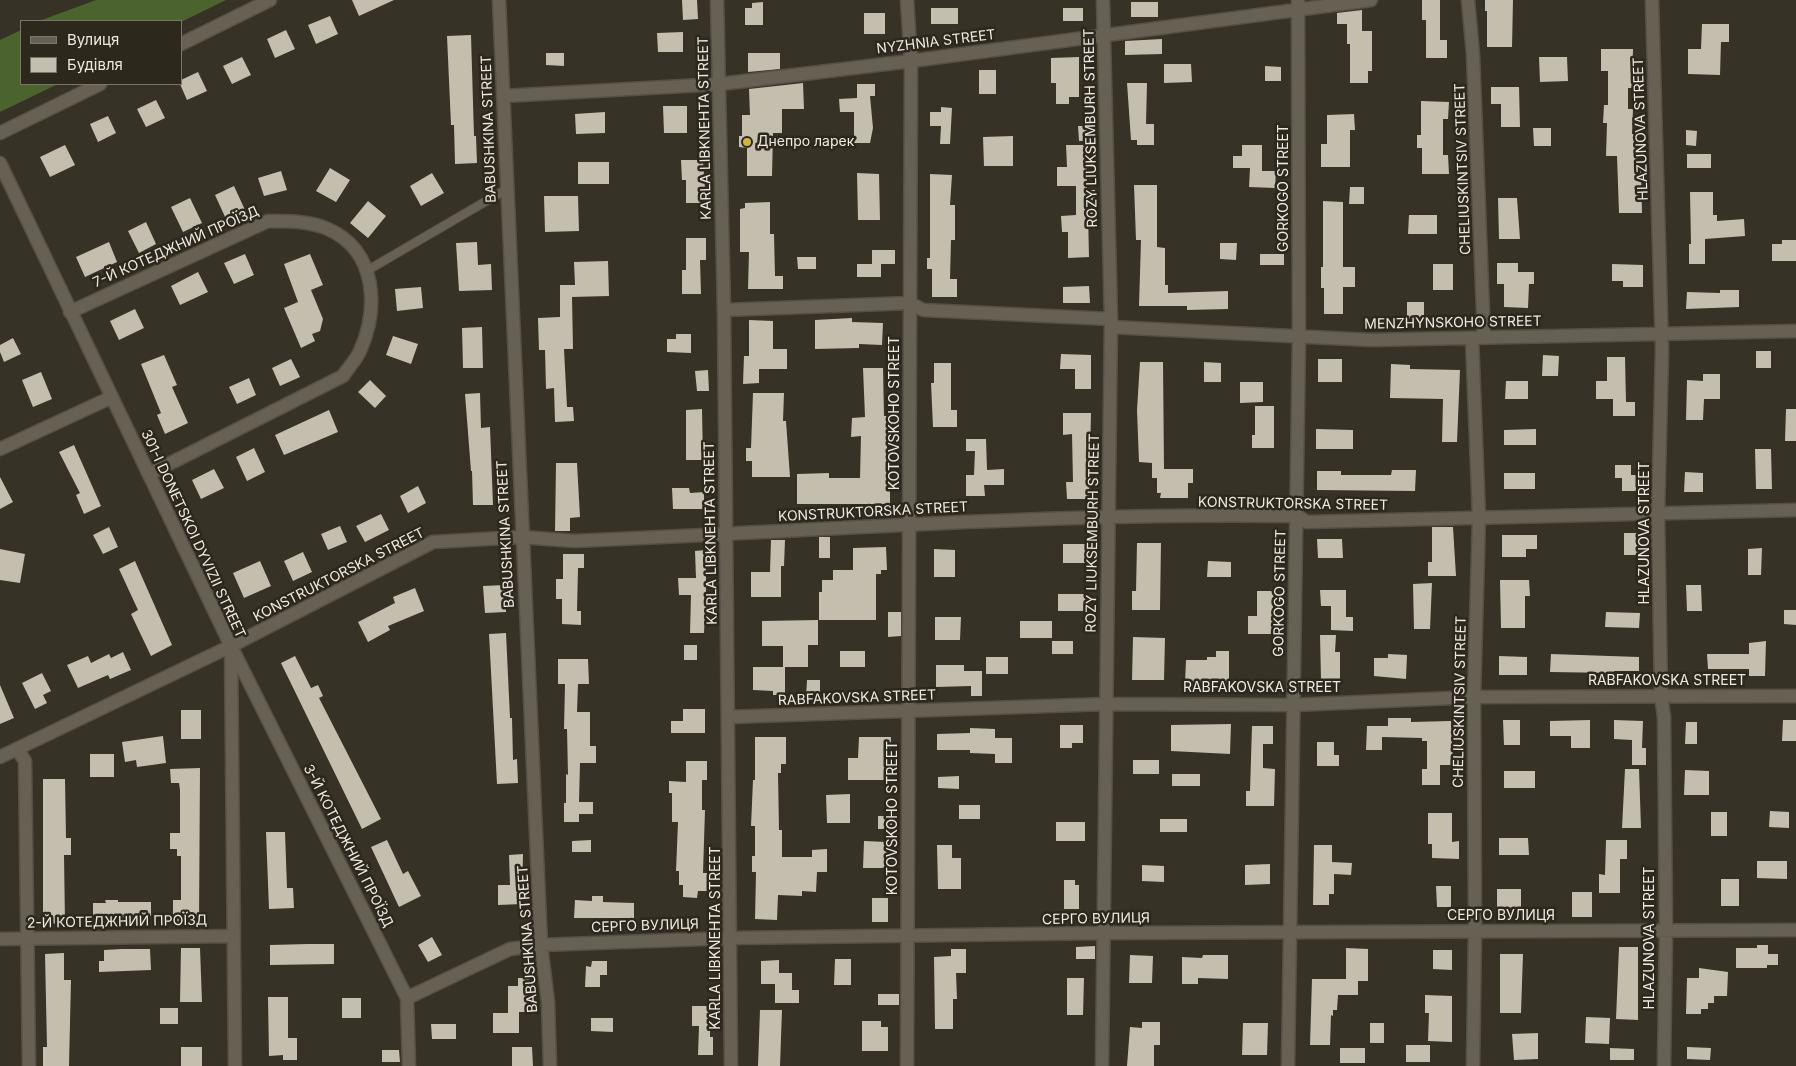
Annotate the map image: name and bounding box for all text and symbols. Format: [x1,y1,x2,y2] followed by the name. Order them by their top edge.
[20,20,182,85] legend
[875,26,997,58] street label: NYZHNIA STREET
[1081,28,1101,228] street label: ROZY LIUKSEMBURH STREET
[67,30,119,49] text: Вулиця
[695,36,715,220] street label: KARLA LIBKNEHTA STREET
[67,55,123,74] text: Будівля
[478,55,500,203] street label: BABUSHKINA STREET
[1630,57,1652,201] street label: HLAZUNOVA STREET
[1452,83,1474,255] street label: CHELIUSKINTSIV STREET
[1276,124,1292,252] street label: GORKOGO STREET
[757,134,854,150] place label: Днепро ларек
[741,136,753,148] marker: Днепро ларек
[90,203,262,291] street label: 7-Й КОТЕДЖНИЙ ПРОЇЗД
[1364,313,1542,333] street label: MENZHYNSKOHO STREET
[887,336,903,490] street label: KOTOVSKOHO STREET
[137,427,249,641] street label: 301-I DONETSKOI DYVIZII STREET
[1083,433,1103,633] street label: ROZY LIUKSEMBURH STREET
[701,441,721,625] street label: KARLA LIBKNEHTA STREET
[494,460,518,608] street label: BABUSHKINA STREET
[1637,461,1653,605] street label: HLAZUNOVA STREET
[1198,494,1388,514] street label: KONSTRUKTORSKA STREET
[778,499,968,525] street label: KONSTRUKTORSKA STREET
[250,524,428,626] street label: KONSTRUKTORSKA STREET
[1270,529,1290,657] street label: GORKOGO STREET
[1450,616,1470,788] street label: CHELIUSKINTSIV STREET
[1588,673,1746,689] street label: RABFAKOVSKA STREET
[1183,680,1341,696] street label: RABFAKOVSKA STREET
[778,687,936,709] street label: RABFAKOVSKA STREET
[885,741,901,895] street label: KOTOVSKOHO STREET
[300,762,396,930] street label: 3-Й КОТЕДЖНИЙ ПРОЇЗД
[708,846,724,1030] street label: KARLA LIBKNEHTA STREET
[514,865,542,1013] street label: BABUSHKINA STREET
[1642,866,1658,1010] street label: HLAZUNOVA STREET
[1447,908,1555,924] street label: СЕРГО ВУЛИЦЯ
[1042,910,1150,928] street label: СЕРГО ВУЛИЦЯ
[27,912,207,932] street label: 2-Й КОТЕДЖНИЙ ПРОЇЗД
[591,916,699,936] street label: СЕРГО ВУЛИЦЯ

